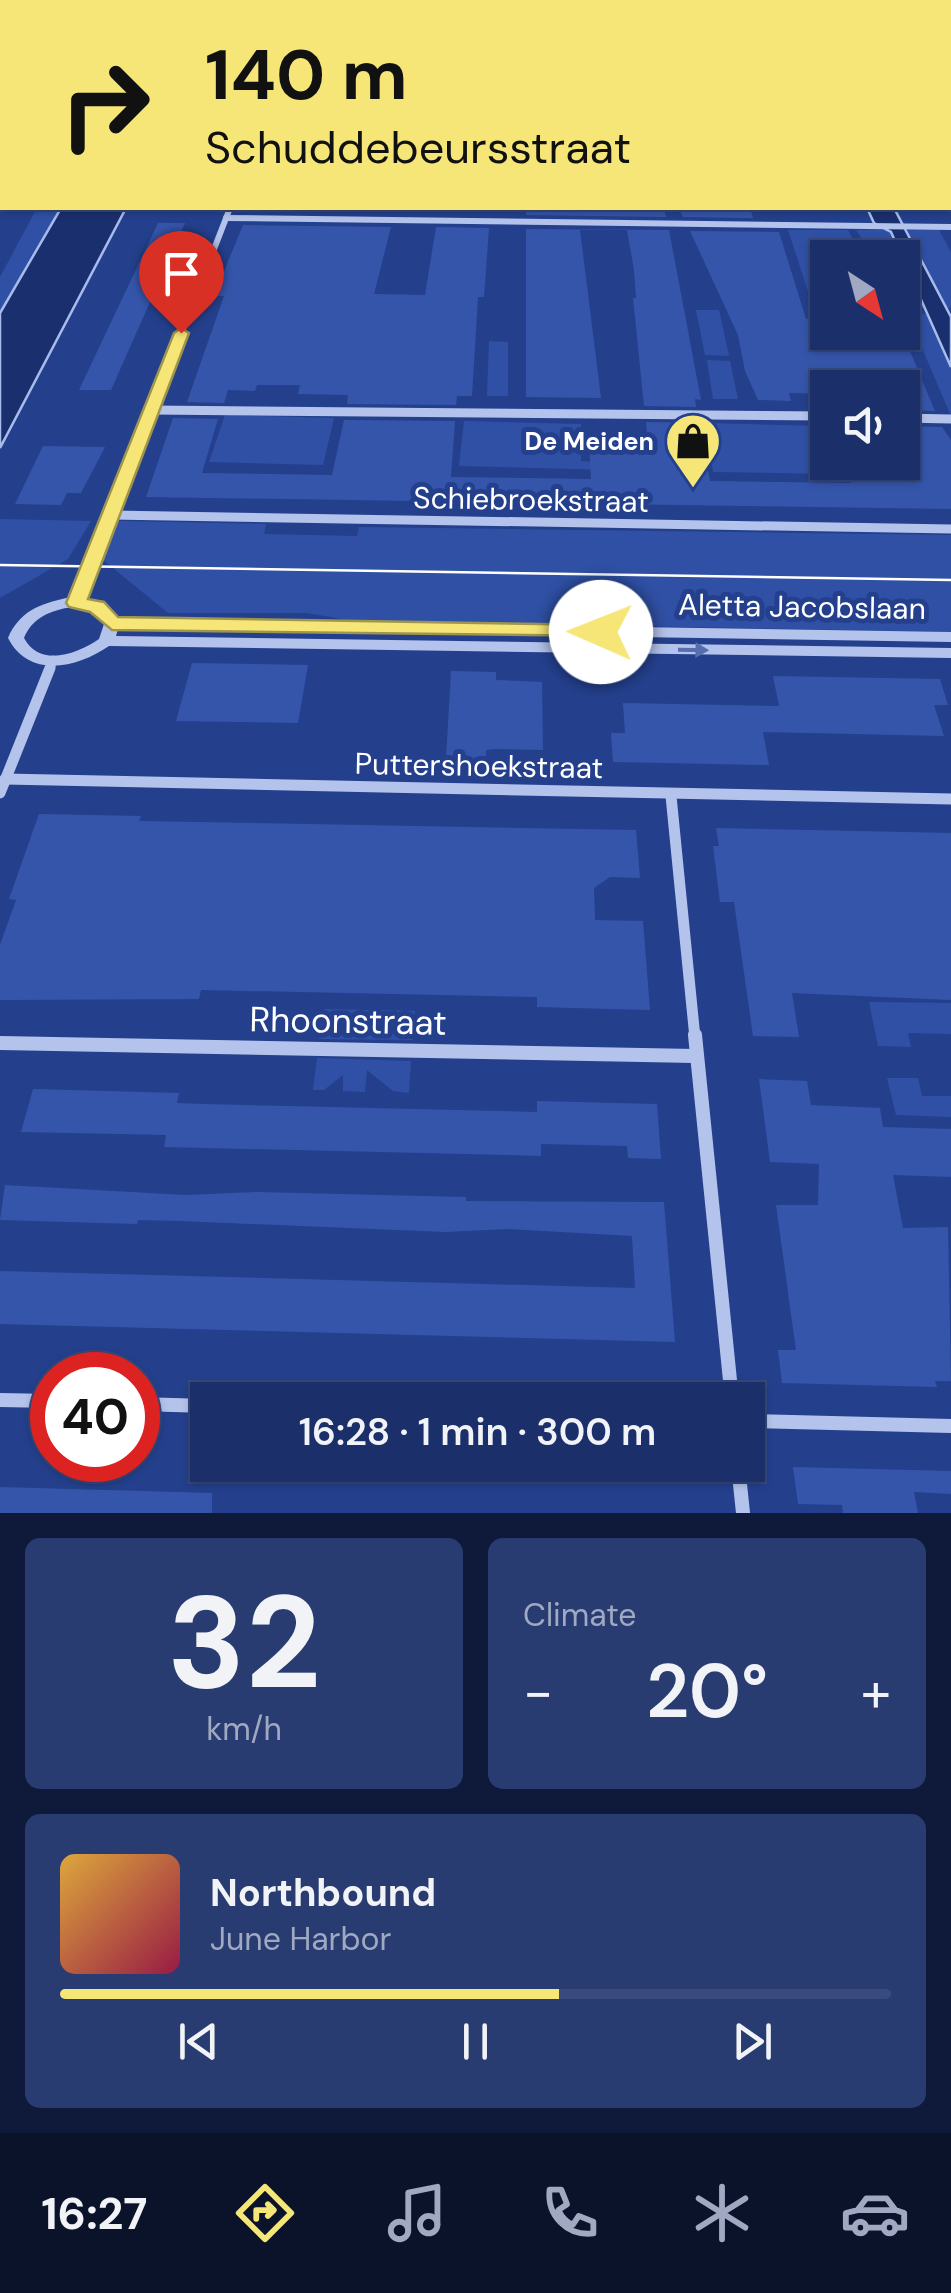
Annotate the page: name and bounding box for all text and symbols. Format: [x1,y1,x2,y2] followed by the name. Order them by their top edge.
[205,30,408,121] text: 140 m
[40,40,170,170] icon: right
[205,118,631,177] text: Schuddebeursstraat
[139,231,224,334] pin
[810,240,920,350] north arrow
[810,240,920,480] map controls
[154,246,209,301] icon: arrive
[810,370,920,480] button: sound
[663,411,723,490] shop icon: De Meiden
[524,425,654,458] place label: De Meiden
[413,478,649,521] street label: Schiebroekstraat
[549,580,653,684] position arrow
[678,585,926,628] street label: Aletta Jacobslaan
[678,642,710,658] one-way arrow
[354,744,604,787] street label: Puttershoekstraat
[249,996,447,1046] street label: Rhoonstraat
[30,1352,160,1482] speed limit sign: 40
[299,1407,656,1457] text: 16:28 · 1 min · 300 m
[167,1558,321,1727] text: 32
[523,1594,637,1636] text: Climate
[646,1643,768,1740] text: 20°
[523,1656,553,1728] text: −
[861,1656,891,1728] text: +
[206,1708,282,1750] text: km/h
[210,1868,436,1918] text: Northbound
[210,1918,391,1960] text: June Harbor
[171,2014,226,2069] icon: previous
[448,2014,503,2069] icon: pause
[725,2014,780,2069] icon: next
[230,2178,300,2248] icon: directions
[382,2178,452,2248] icon: music
[535,2178,605,2248] icon: phone
[687,2178,757,2248] icon: climate
[840,2178,910,2248] icon: car
[41,2184,147,2243] text: 16:27

